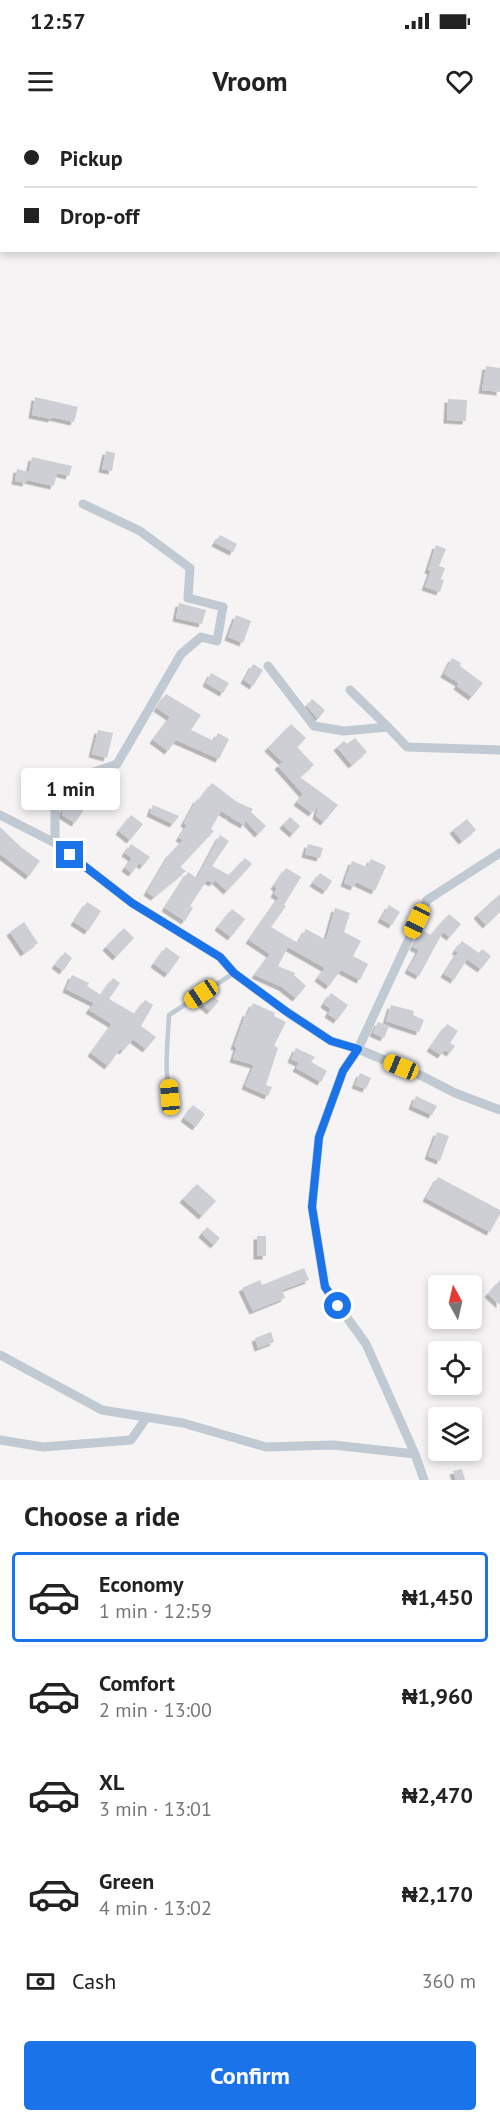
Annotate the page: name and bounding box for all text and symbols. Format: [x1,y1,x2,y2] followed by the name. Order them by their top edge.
[30,7,86,35] text: 12:57
[213,64,287,98] text: Vroom
[24,65,57,98] icon: menu
[443,65,476,98] icon: heart
[60,144,123,172] text: Pickup
[60,202,139,230] text: Drop-off
[20,768,119,810] callout: 1 min
[46,776,95,802] text: 1 min
[56,841,83,868] route end
[401,901,433,941] car
[181,976,221,1012] car
[381,1052,421,1082] car
[159,1078,181,1116] car
[428,1275,482,1329] north arrow
[428,1275,482,1461] map controls
[324,1292,351,1319] route start
[428,1341,482,1395] button: locate
[428,1407,482,1461] button: layers
[24,1499,180,1533] text: Choose a ride
[27,1570,81,1624] icon: car
[99,1570,183,1598] text: Economy
[402,1583,473,1611] text: ₦1,450
[99,1598,212,1624] text: 1 min · 12:59
[27,1669,81,1723] icon: car
[99,1669,175,1697] text: Comfort
[402,1682,473,1710] text: ₦1,960
[99,1697,212,1723] text: 2 min · 13:00
[27,1768,81,1822] icon: car
[99,1768,124,1796] text: XL
[402,1781,473,1809] text: ₦2,470
[99,1796,212,1822] text: 3 min · 13:01
[27,1867,81,1921] icon: car
[99,1867,154,1895] text: Green
[402,1880,473,1908] text: ₦2,170
[99,1895,212,1921] text: 4 min · 13:02
[24,1965,57,1998] icon: cash
[72,1967,116,1995] text: Cash
[422,1968,476,1994] text: 360 m
[24,2041,476,2110] button: Confirm

